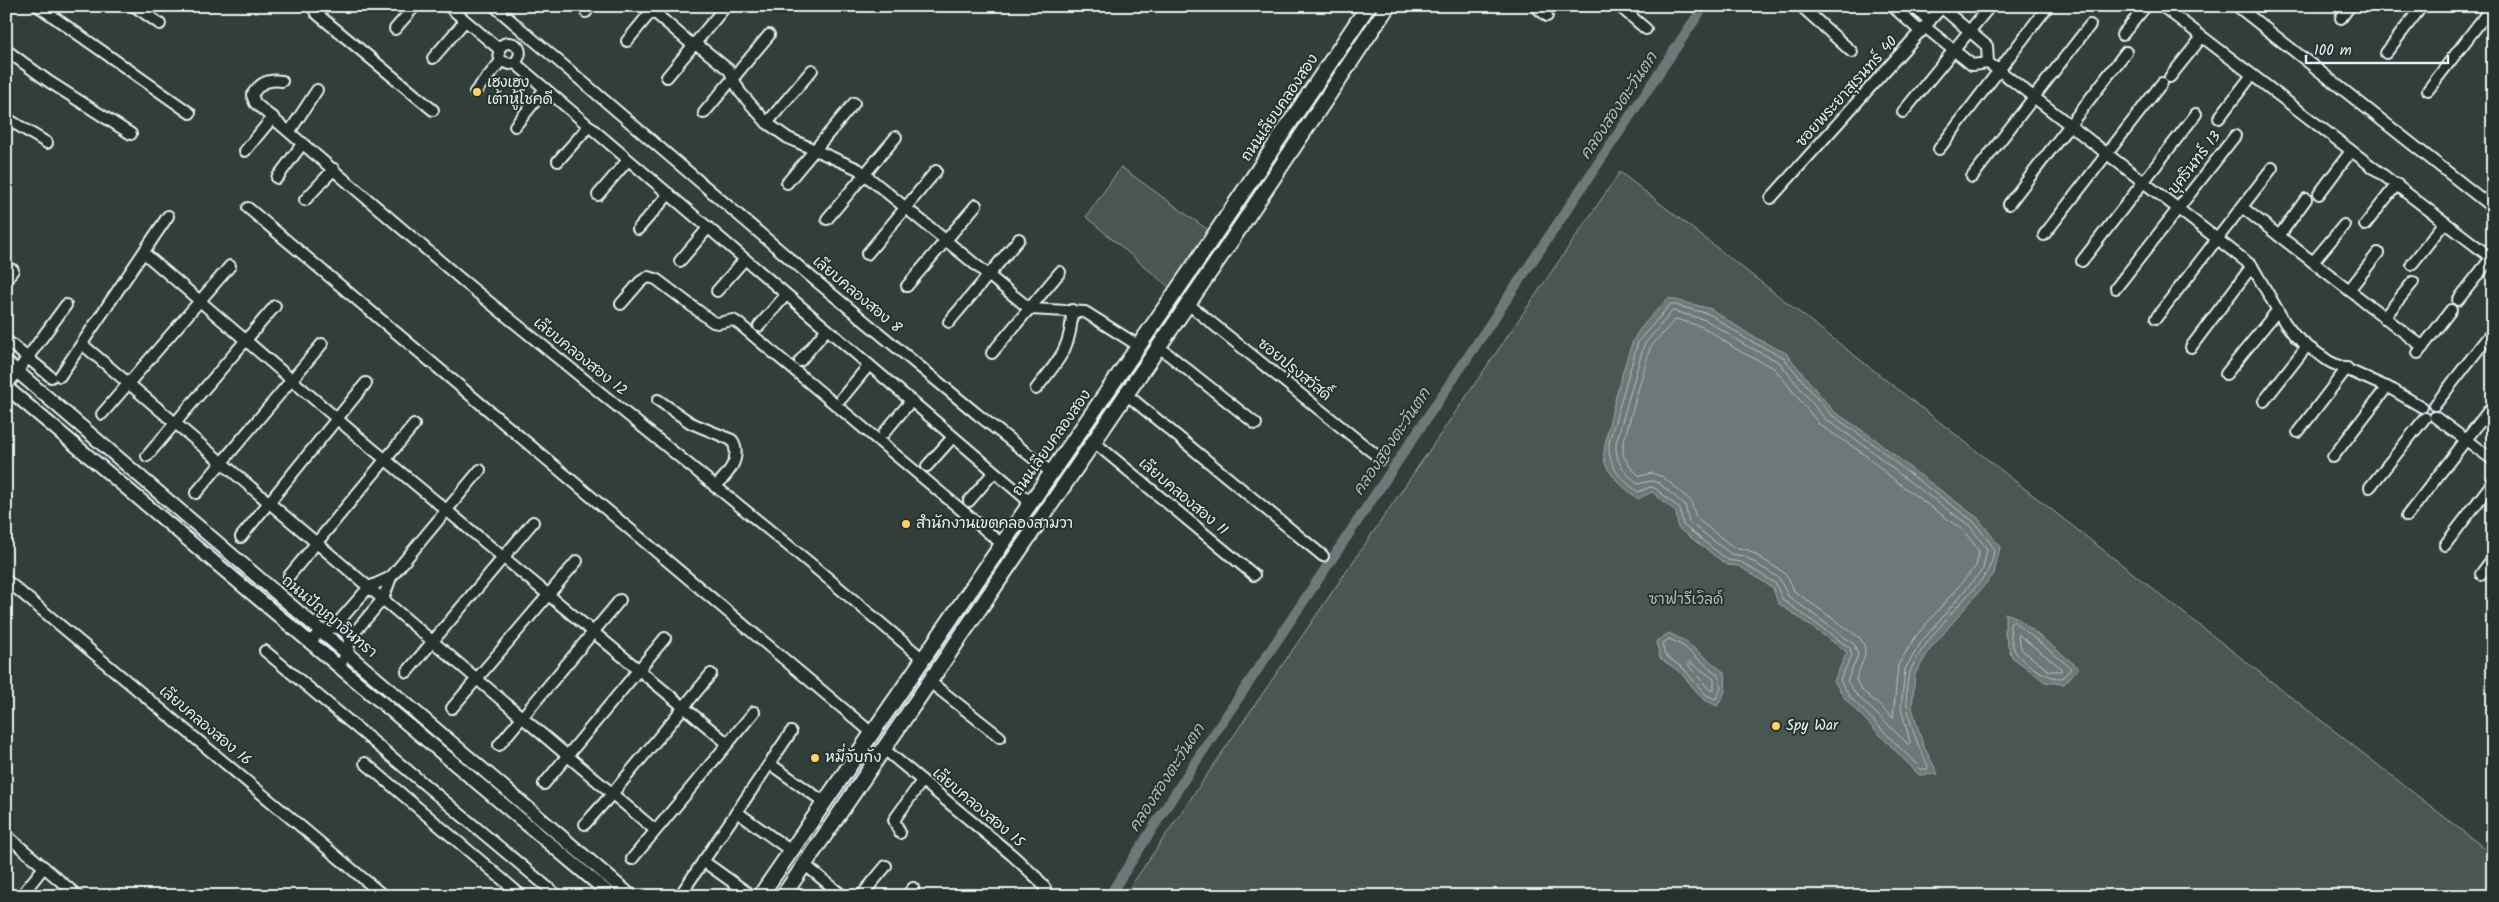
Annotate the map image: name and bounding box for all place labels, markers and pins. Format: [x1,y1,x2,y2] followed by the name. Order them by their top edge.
[487,71,553,112] place label: เฮงเฮง เต้าหู้โชคดี
[471,86,483,98] marker: เฮงเฮง เต้าหู้โชคดี
[916,512,1073,536] place label: สำนักงานเขตคลองสามวา
[900,518,912,530] marker: สำนักงานเขตคลองสามวา
[1786,714,1839,738] place label: Spy War
[1770,720,1782,732] marker: Spy War
[825,743,881,770] place label: หมี่จับกัง
[809,752,821,764] marker: หมี่จับกัง

